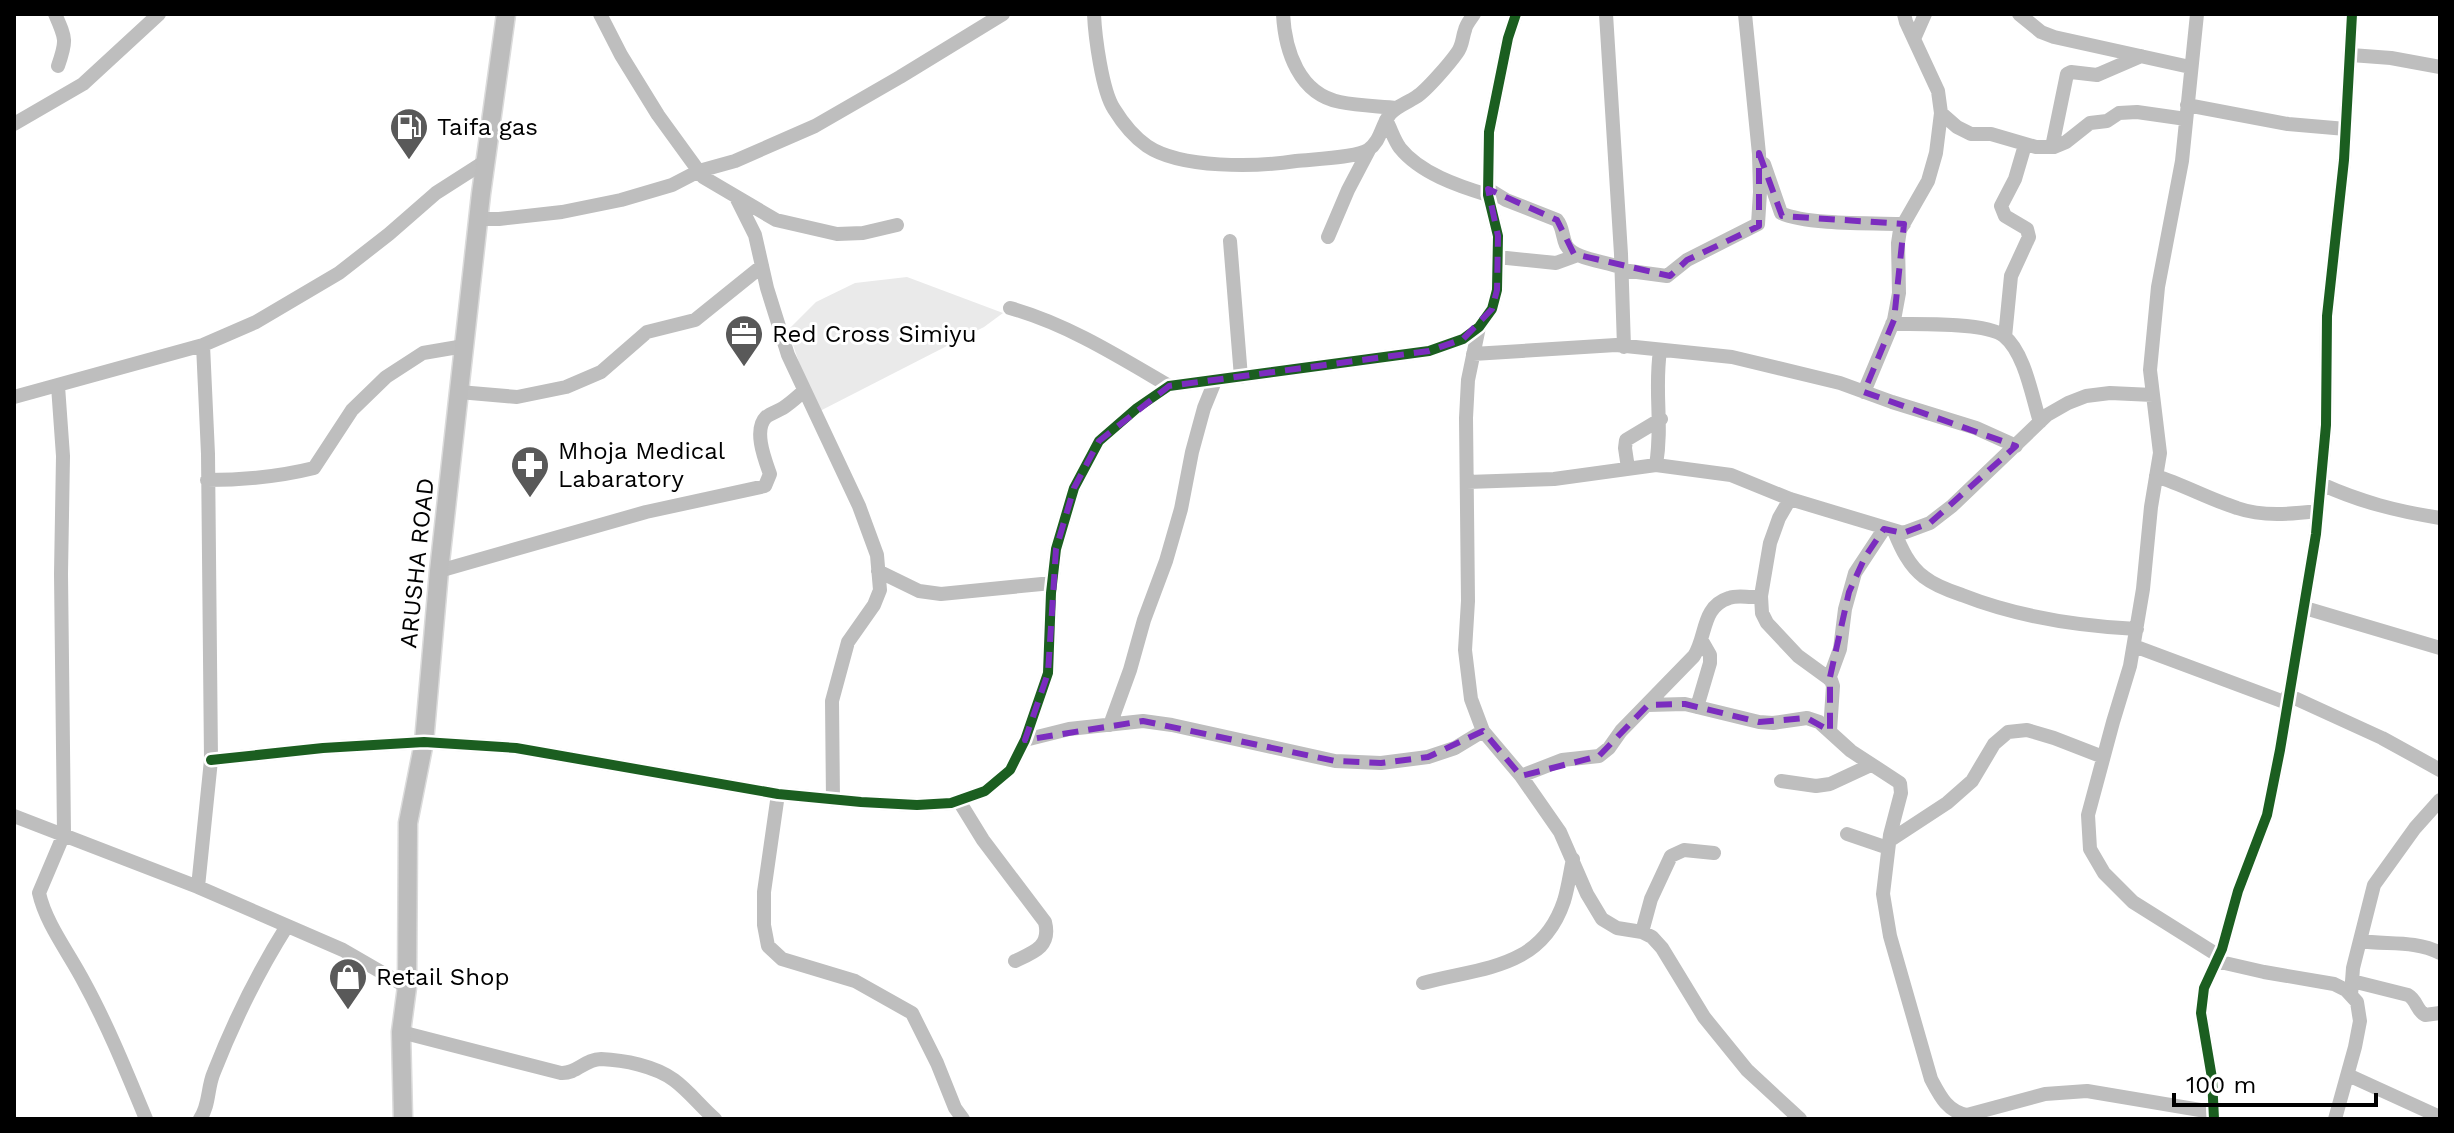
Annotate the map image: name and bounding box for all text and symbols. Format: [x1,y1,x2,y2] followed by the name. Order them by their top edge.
[388,106,430,161] fuel station icon: Taifa gas
[437,113,538,141] place label: Taifa gas
[723,313,765,368] office icon: Red Cross Simiyu
[772,320,976,348] place label: Red Cross Simiyu
[558,437,726,493] place label: Mhoja Medical Labaratory
[509,444,551,499] pharmacy icon: Mhoja Medical Labaratory
[394,476,440,650] street label: ARUSHA ROAD
[327,956,369,1011] shop icon: Retail Shop
[376,963,509,991] place label: Retail Shop
[2174,1057,2376,1107] scale bar
[2186,1071,2256,1099] text: 100 m

